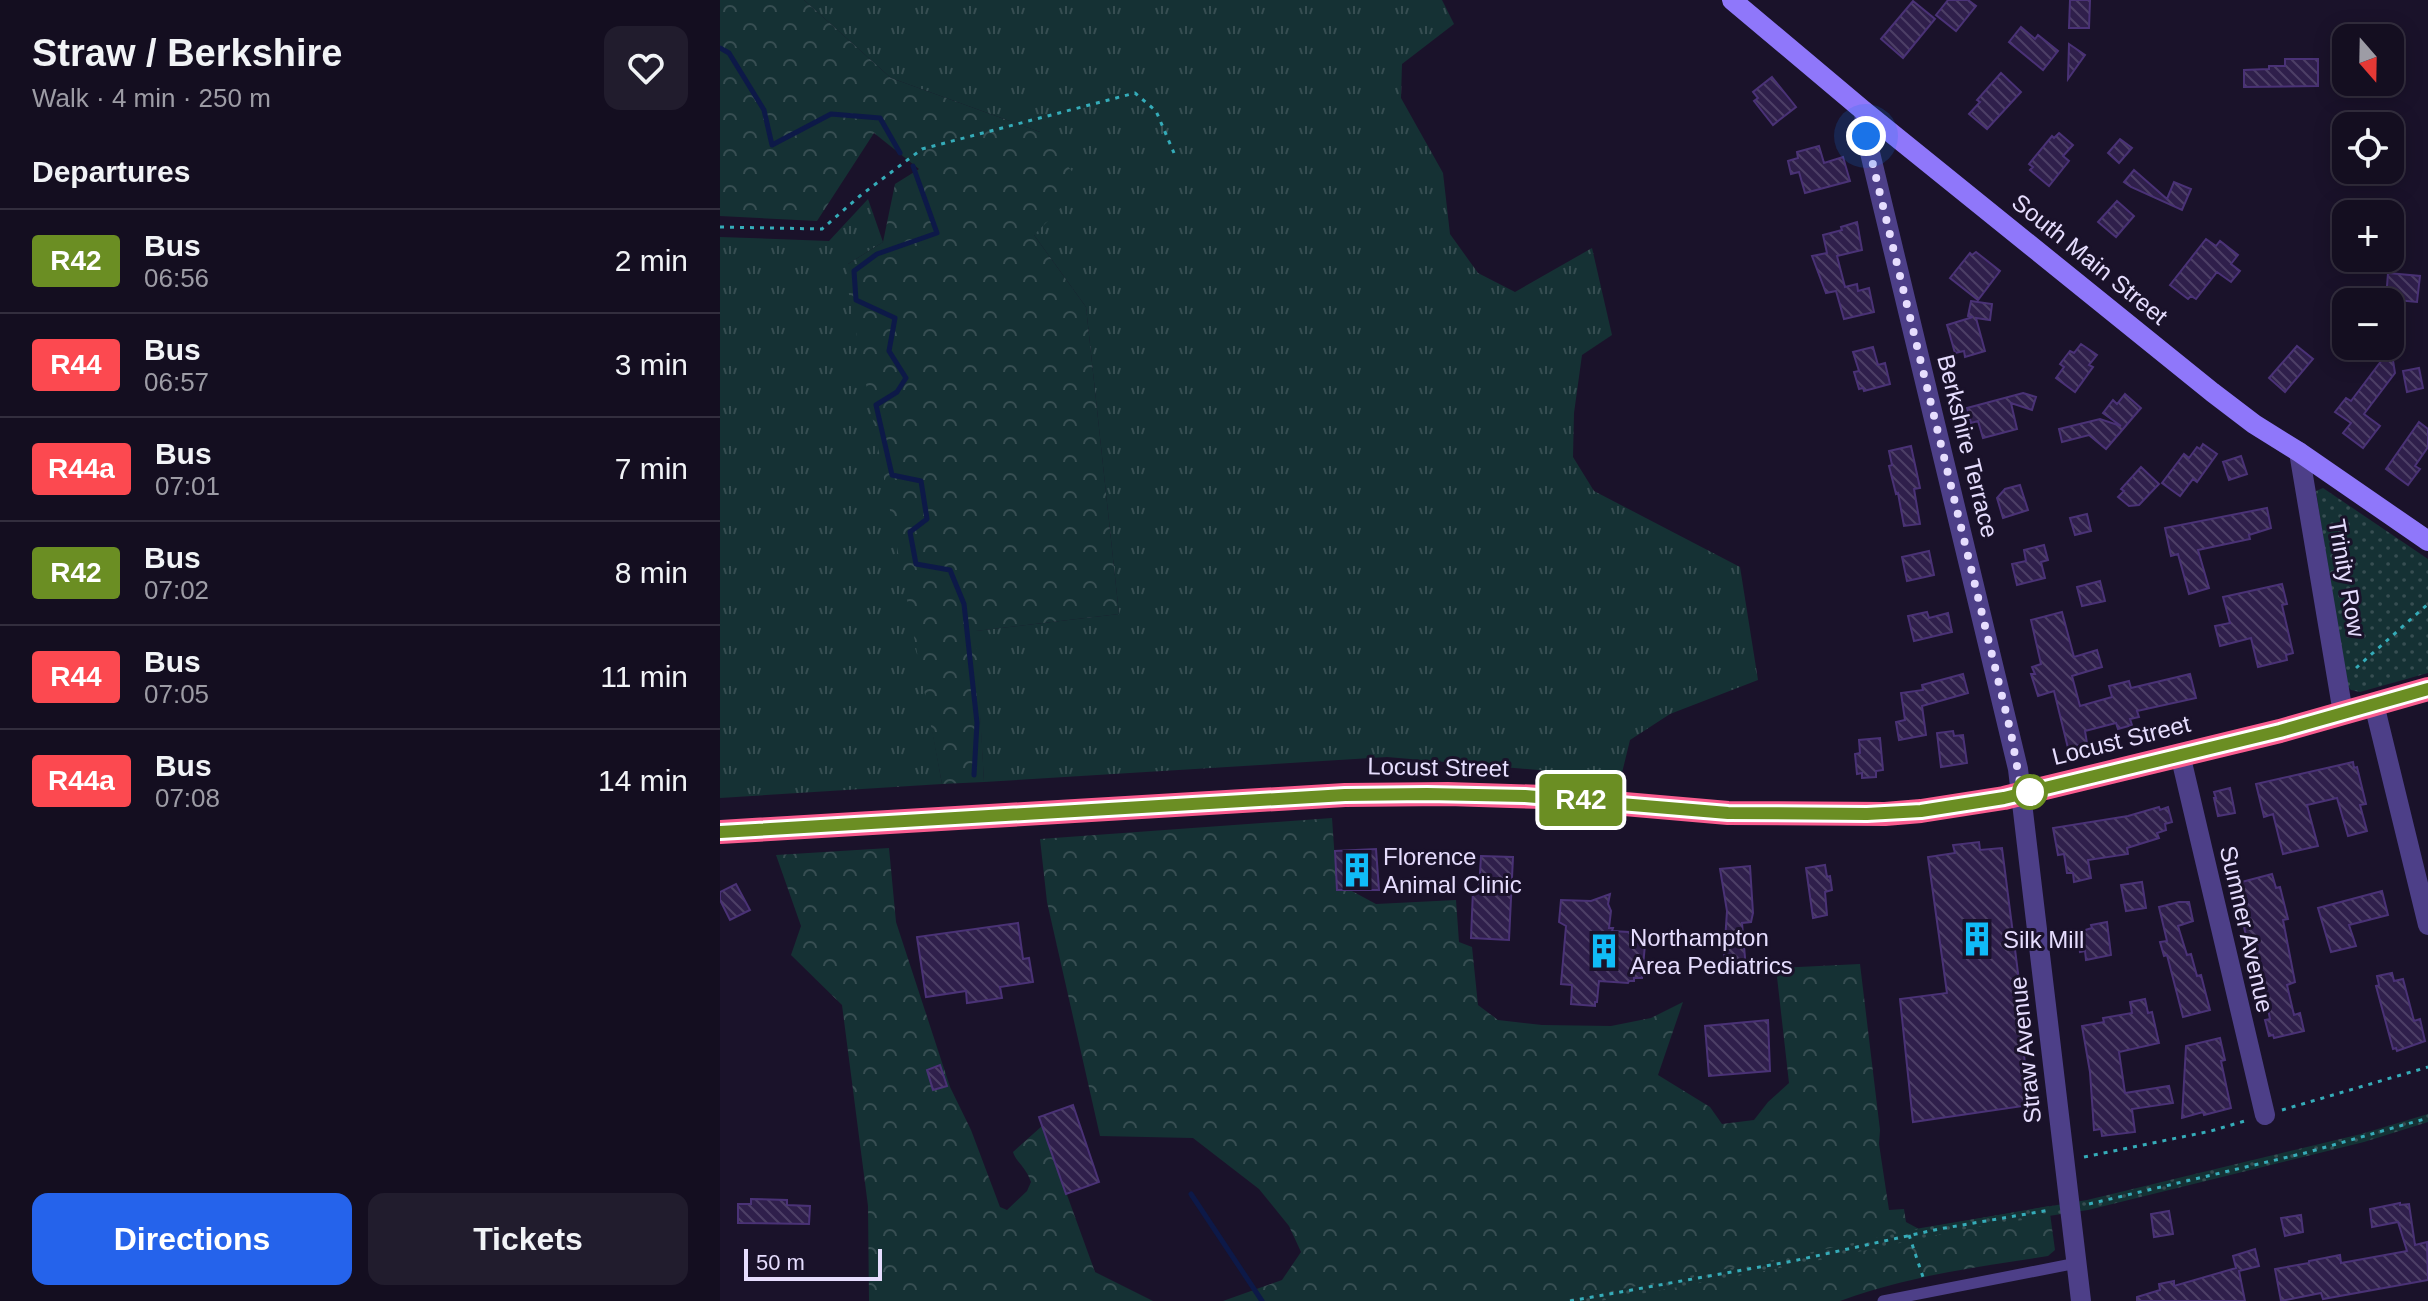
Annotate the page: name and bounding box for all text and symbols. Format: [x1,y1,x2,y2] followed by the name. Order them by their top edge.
[2332,24,2404,96] north arrow
[2332,24,2404,360] map controls
[604,26,688,110] button: heart
[32,32,342,74] text: Straw / Berkshire
[32,83,271,113] text: Walk · 4 min · 250 m
[2332,112,2404,184] button: locate
[1846,116,1886,156] your location
[32,155,190,188] text: Departures
[2007,188,2173,330] street label: South Main Street
[2332,200,2404,272] button: +
[144,229,201,262] text: Bus
[615,244,688,277] text: 2 min
[50,245,102,276] text: R42
[144,263,209,293] text: 06:56
[2332,288,2404,360] button: −
[144,333,201,366] text: Bus
[615,348,688,381] text: 3 min
[50,349,102,380] text: R44
[1932,352,2004,540] street label: Berkshire Terrace
[144,367,209,397] text: 06:57
[155,437,212,470] text: Bus
[615,452,688,485] text: 7 min
[48,453,115,484] text: R44a
[155,471,220,501] text: 07:01
[2323,517,2371,640] street label: Trinity Row
[144,541,201,574] text: Bus
[615,556,688,589] text: 8 min
[50,557,102,588] text: R42
[144,575,209,605] text: 07:02
[144,645,201,678] text: Bus
[600,660,688,693] text: 11 min
[50,661,102,692] text: R44
[144,679,209,709] text: 07:05
[2049,710,2193,770] street label: Locust Street
[155,749,212,782] text: Bus
[1367,752,1509,782] street label: Locust Street
[598,764,688,797] text: 14 min
[48,765,115,796] text: R44a
[1535,774,1627,826] line badge: R42
[2013,775,2047,809] unlabelled marker
[155,783,220,813] text: 07:08
[1555,784,1607,815] text: R42
[1383,843,1522,898] place label: Florence Animal Clinic
[2215,843,2279,1015] street label: Sumner Avenue
[1338,851,1376,889] building icon: Florence Animal Clinic
[1958,920,1996,958] building icon: Silk Mill
[1630,924,1793,979] place label: Northampton Area Pediatrics
[2003,926,2084,953] place label: Silk Mill
[1585,932,1623,970] building icon: Northampton Area Pediatrics
[2004,975,2046,1125] street label: Straw Avenue
[32,1193,352,1285] button: Directions
[368,1193,688,1285] button: Tickets
[744,1245,882,1281] scale bar
[756,1250,805,1275] text: 50 m

